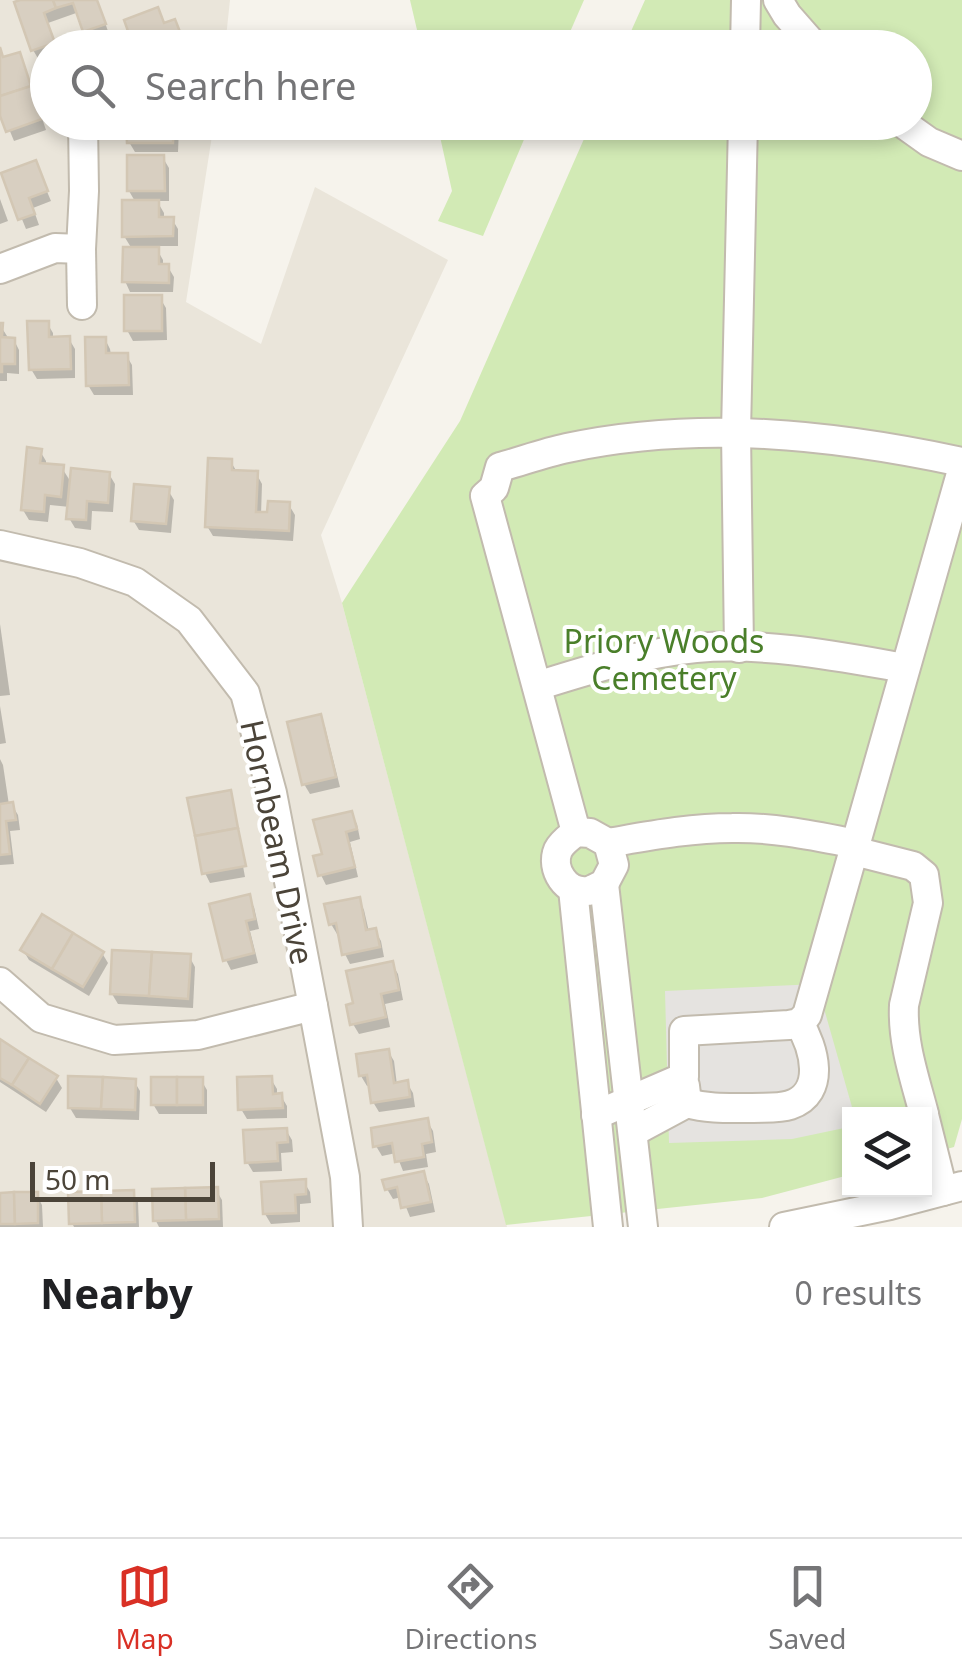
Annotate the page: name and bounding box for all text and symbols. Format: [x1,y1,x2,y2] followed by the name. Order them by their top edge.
[30,30,932,140] search box
[65,58,120,113] icon: search
[145,59,356,111] text: Search here
[564,619,764,699] park label: Priory Woods Cemetery
[231,716,325,968] street label: Hornbeam Drive
[842,1107,932,1197] map controls
[842,1107,932,1197] button: layers
[30,1157,215,1202] scale bar
[45,1160,111,1198] text: 50 m
[40,1264,193,1321] text: Nearby
[795,1271,922,1314] text: 0 results
[115,1559,174,1657] tab: Map
[405,1559,537,1657] tab: Directions
[768,1559,847,1657] tab: Saved

